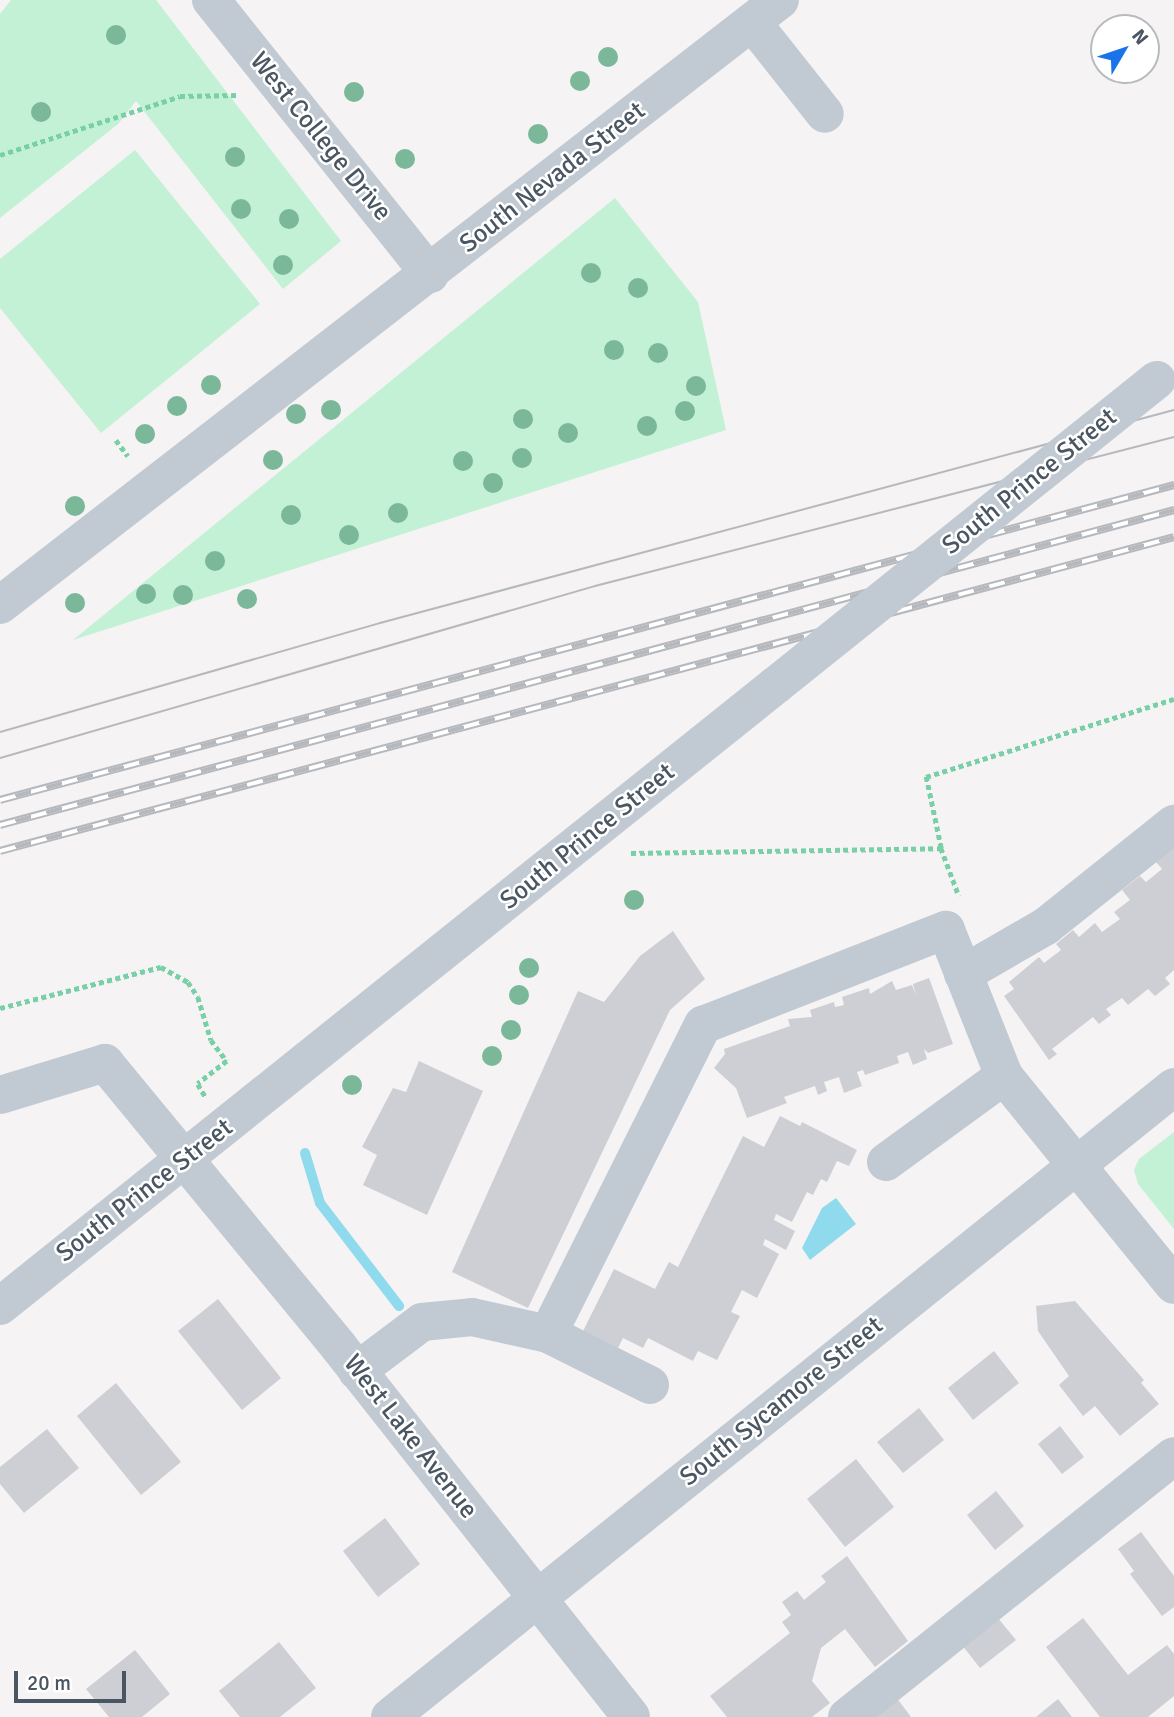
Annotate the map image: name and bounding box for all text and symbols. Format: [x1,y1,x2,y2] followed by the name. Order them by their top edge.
[1090,14,1160,84] north arrow
[1126,24,1153,50] text: N
[243,46,397,228] street label: West College Drive
[454,96,652,260] street label: South Nevada Street
[937,402,1123,562] street label: South Prince Street
[495,757,681,917] street label: South Prince Street
[51,1112,239,1270] street label: South Prince Street
[674,1311,890,1493] street label: South Sycamore Street
[336,1349,484,1525] street label: West Lake Avenue
[18,1658,130,1702] scale bar
[27,1670,71,1696] text: 20 m

